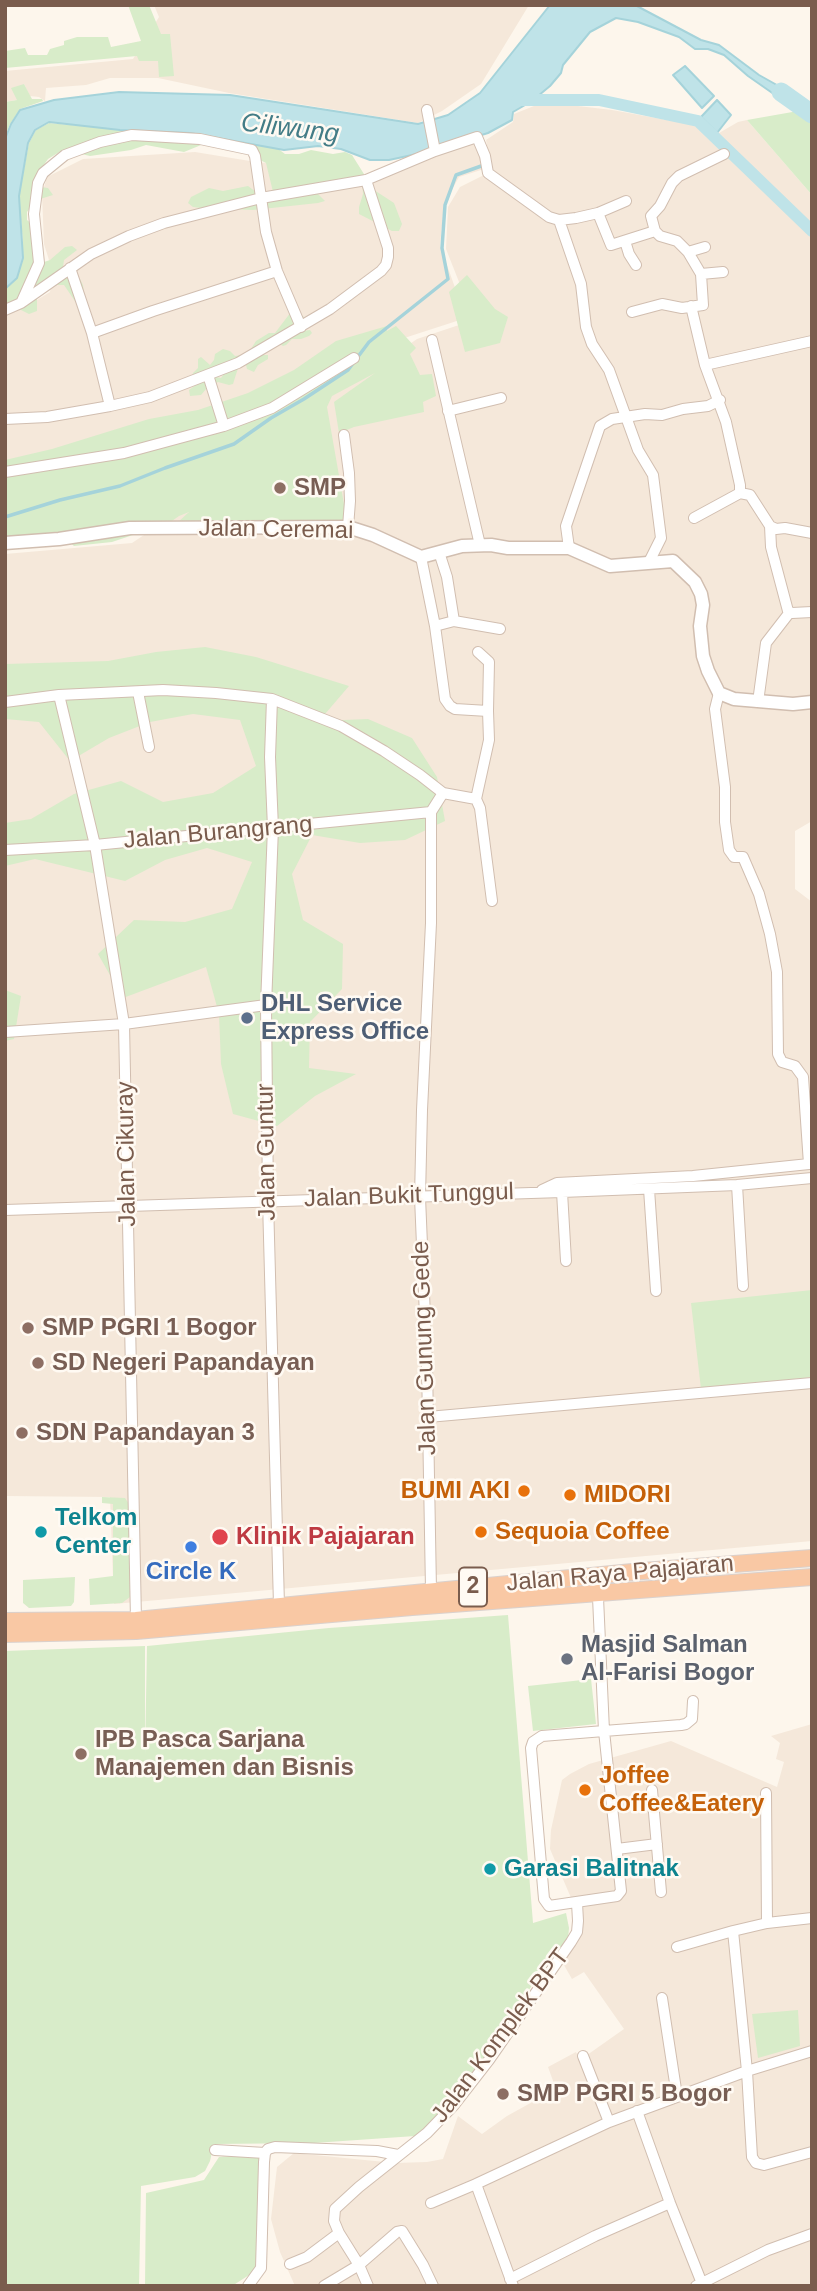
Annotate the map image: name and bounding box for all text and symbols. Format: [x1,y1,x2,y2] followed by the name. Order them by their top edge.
[239,108,341,150] water label: Ciliwung
[294,474,346,502] place label: SMP
[272,480,288,496] marker: SMP
[198,514,354,546] street label: Jalan Ceremai
[122,810,314,856] street label: Jalan Burangrang
[261,990,429,1046] place label: DHL Service Express Office
[239,1010,255,1026] marker: DHL Service Express Office
[111,1081,143,1227] street label: Jalan Cikuray
[251,1083,283,1221] street label: Jalan Guntur
[304,1178,514,1214] street label: Jalan Bukit Tunggul
[407,1240,443,1456] street label: Jalan Gunung Gede
[42,1314,257,1342] place label: SMP PGRI 1 Bogor
[20,1320,36,1336] marker: SMP PGRI 1 Bogor
[52,1349,315,1377] place label: SD Negeri Papandayan
[30,1355,46,1371] marker: SD Negeri Papandayan
[36,1419,255,1447] place label: SDN Papandayan 3
[14,1425,30,1441] marker: SDN Papandayan 3
[401,1477,510,1505] place label: BUMI AKI
[584,1481,671,1509] place label: MIDORI
[516,1483,532,1499] marker: BUMI AKI
[562,1487,578,1503] marker: MIDORI
[55,1504,137,1560] place label: Telkom Center
[495,1518,670,1546] place label: Sequoia Coffee
[236,1523,415,1551] place label: Klinik Pajajaran
[33,1524,49,1540] marker: Telkom Center
[473,1524,489,1540] marker: Sequoia Coffee
[210,1527,230,1547] marker: Klinik Pajajaran
[183,1539,199,1555] marker: Circle K
[505,1550,735,1598] street label: Jalan Raya Pajajaran
[146,1558,236,1586] place label: Circle K
[459,1568,487,1606] road number: 2
[581,1631,754,1687] place label: Masjid Salman Al-Farisi Bogor
[559,1651,575,1667] marker: Masjid Salman Al-Farisi Bogor
[95,1726,354,1782] place label: IPB Pasca Sarjana Manajemen dan Bisnis
[73,1746,89,1762] marker: IPB Pasca Sarjana Manajemen dan Bisnis
[599,1762,764,1818] place label: Joffee Coffee&Eatery
[577,1782,593,1798] marker: Joffee Coffee&Eatery
[504,1855,679,1883] place label: Garasi Balitnak
[482,1861,498,1877] marker: Garasi Balitnak
[426,1943,576,2129] street label: Jalan Komplek BPT
[517,2080,732,2108] place label: SMP PGRI 5 Bogor
[495,2086,511,2102] marker: SMP PGRI 5 Bogor

